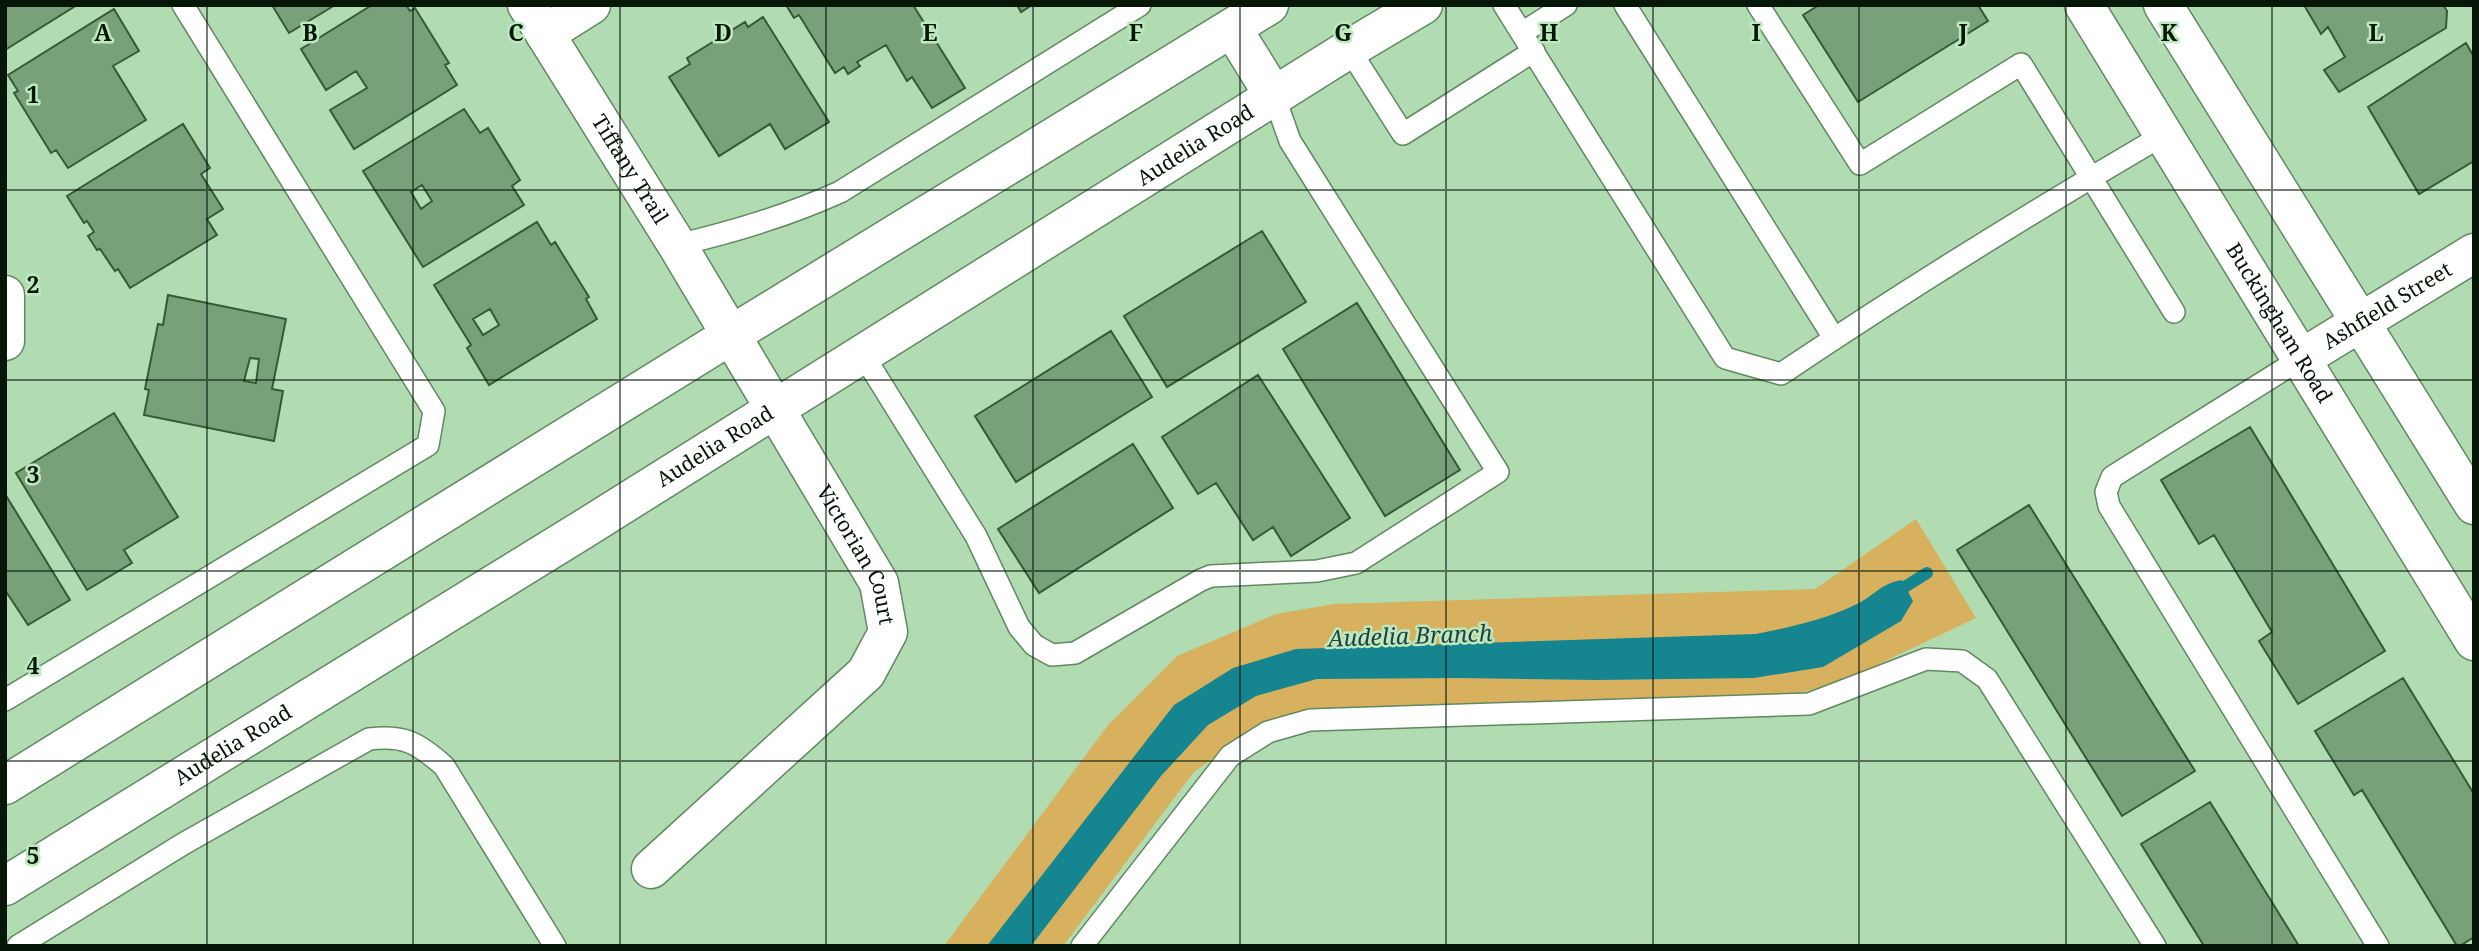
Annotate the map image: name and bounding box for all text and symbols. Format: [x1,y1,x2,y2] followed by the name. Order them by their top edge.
[94,16,112,48] text: A
[302,16,318,48] text: B
[508,16,524,48] text: C
[714,16,732,48] text: D
[922,16,938,48] text: E
[1129,16,1143,48] text: F
[1334,16,1352,48] text: G
[1540,16,1559,48] text: H
[1751,16,1761,48] text: I
[1957,16,1968,48] text: J
[2161,16,2178,48] text: K
[2368,16,2384,48] text: L
[27,78,40,110] text: 1
[1131,97,1259,192] street label: Audelia Road
[586,109,676,229] street label: Tiffany Trail
[2220,237,2340,408] street label: Buckingham Road
[2317,255,2457,355] street label: Ashfield Street
[27,268,40,300] text: 2
[651,398,778,493] street label: Audelia Road
[27,458,40,490] text: 3
[811,479,901,627] street label: Victorian Court
[1325,616,1493,654] water label: Audelia Branch
[27,649,40,681] text: 4
[169,698,297,791] street label: Audelia Road
[27,839,40,871] text: 5

